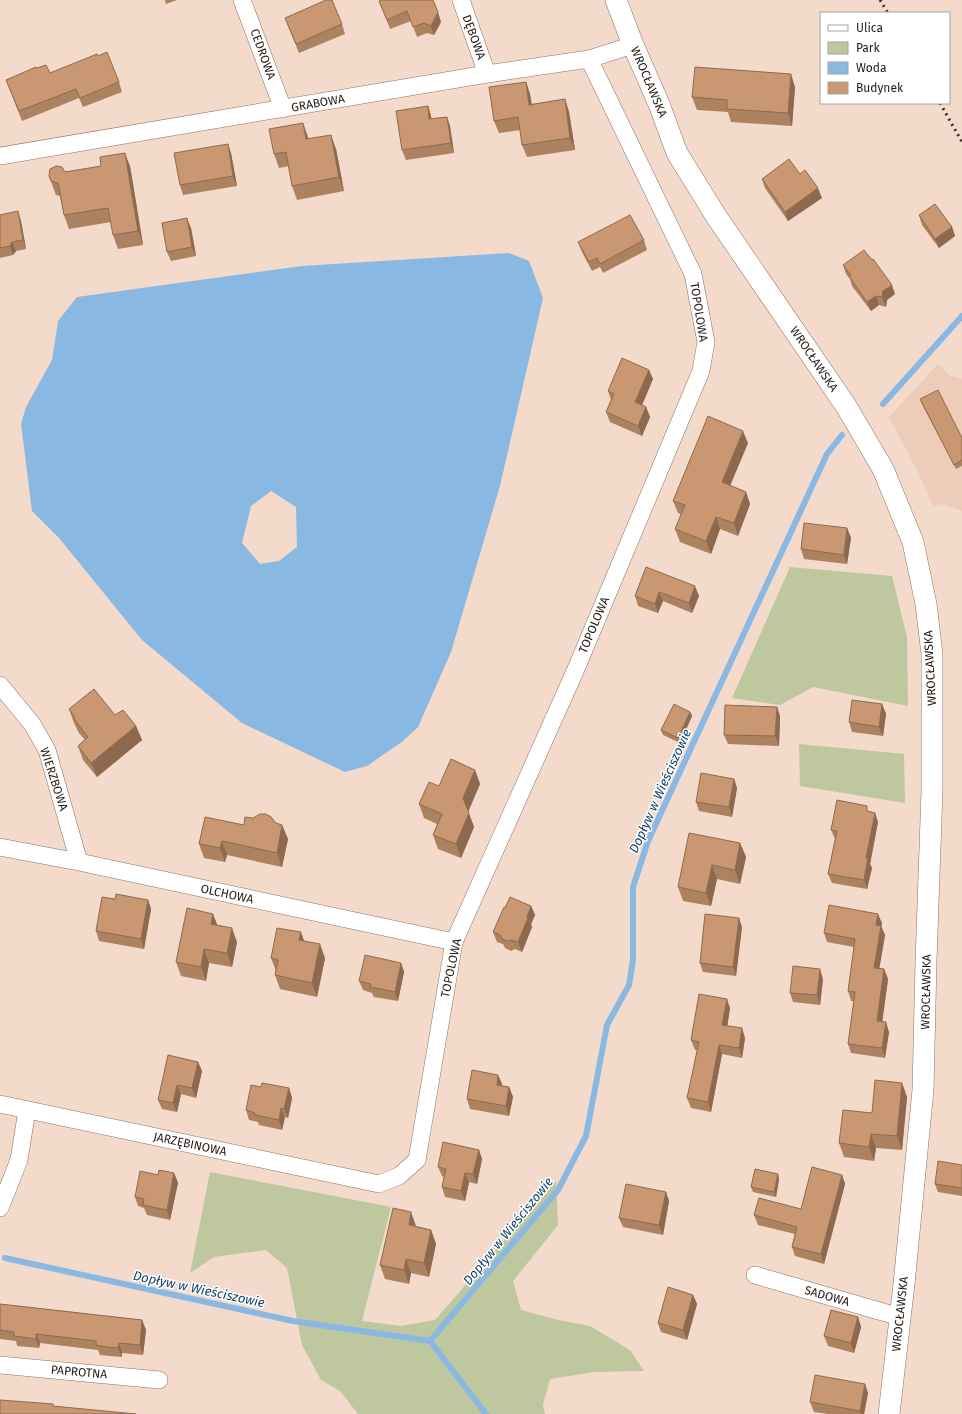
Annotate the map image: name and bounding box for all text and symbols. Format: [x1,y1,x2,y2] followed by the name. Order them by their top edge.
[820,12,950,104] legend
[459,13,489,61] street label: DĘBOWA
[856,21,883,35] text: Ulica
[247,27,279,81] street label: CEDROWA
[856,41,880,55] text: Park
[628,45,670,120] street label: WROCŁAWSKA
[856,61,887,75] text: Woda
[856,81,904,95] text: Budynek
[290,91,346,115] street label: GRABOWA
[687,281,711,343] street label: TOPOLOWA
[787,324,841,394] street label: WROCŁAWSKA
[576,595,612,655] street label: TOPOLOWA
[921,630,939,706] street label: WROCŁAWSKA
[626,726,694,855] water label: Dopływ w Wieściszowie
[37,746,71,813] street label: WIERZBOWA
[199,882,255,906] street label: OLCHOWA
[438,937,464,999] street label: TOPOLOWA
[918,954,934,1030] street label: WROCŁAWSKA
[152,1129,228,1159] street label: JARZĘBINOWA
[460,1174,556,1288] water label: Dopływ w Wieściszowie
[132,1268,266,1310] water label: Dopływ w Wieściszowie
[889,1276,911,1352] street label: WROCŁAWSKA
[803,1283,851,1309] street label: SADOWA
[50,1363,108,1381] street label: PAPROTNA

